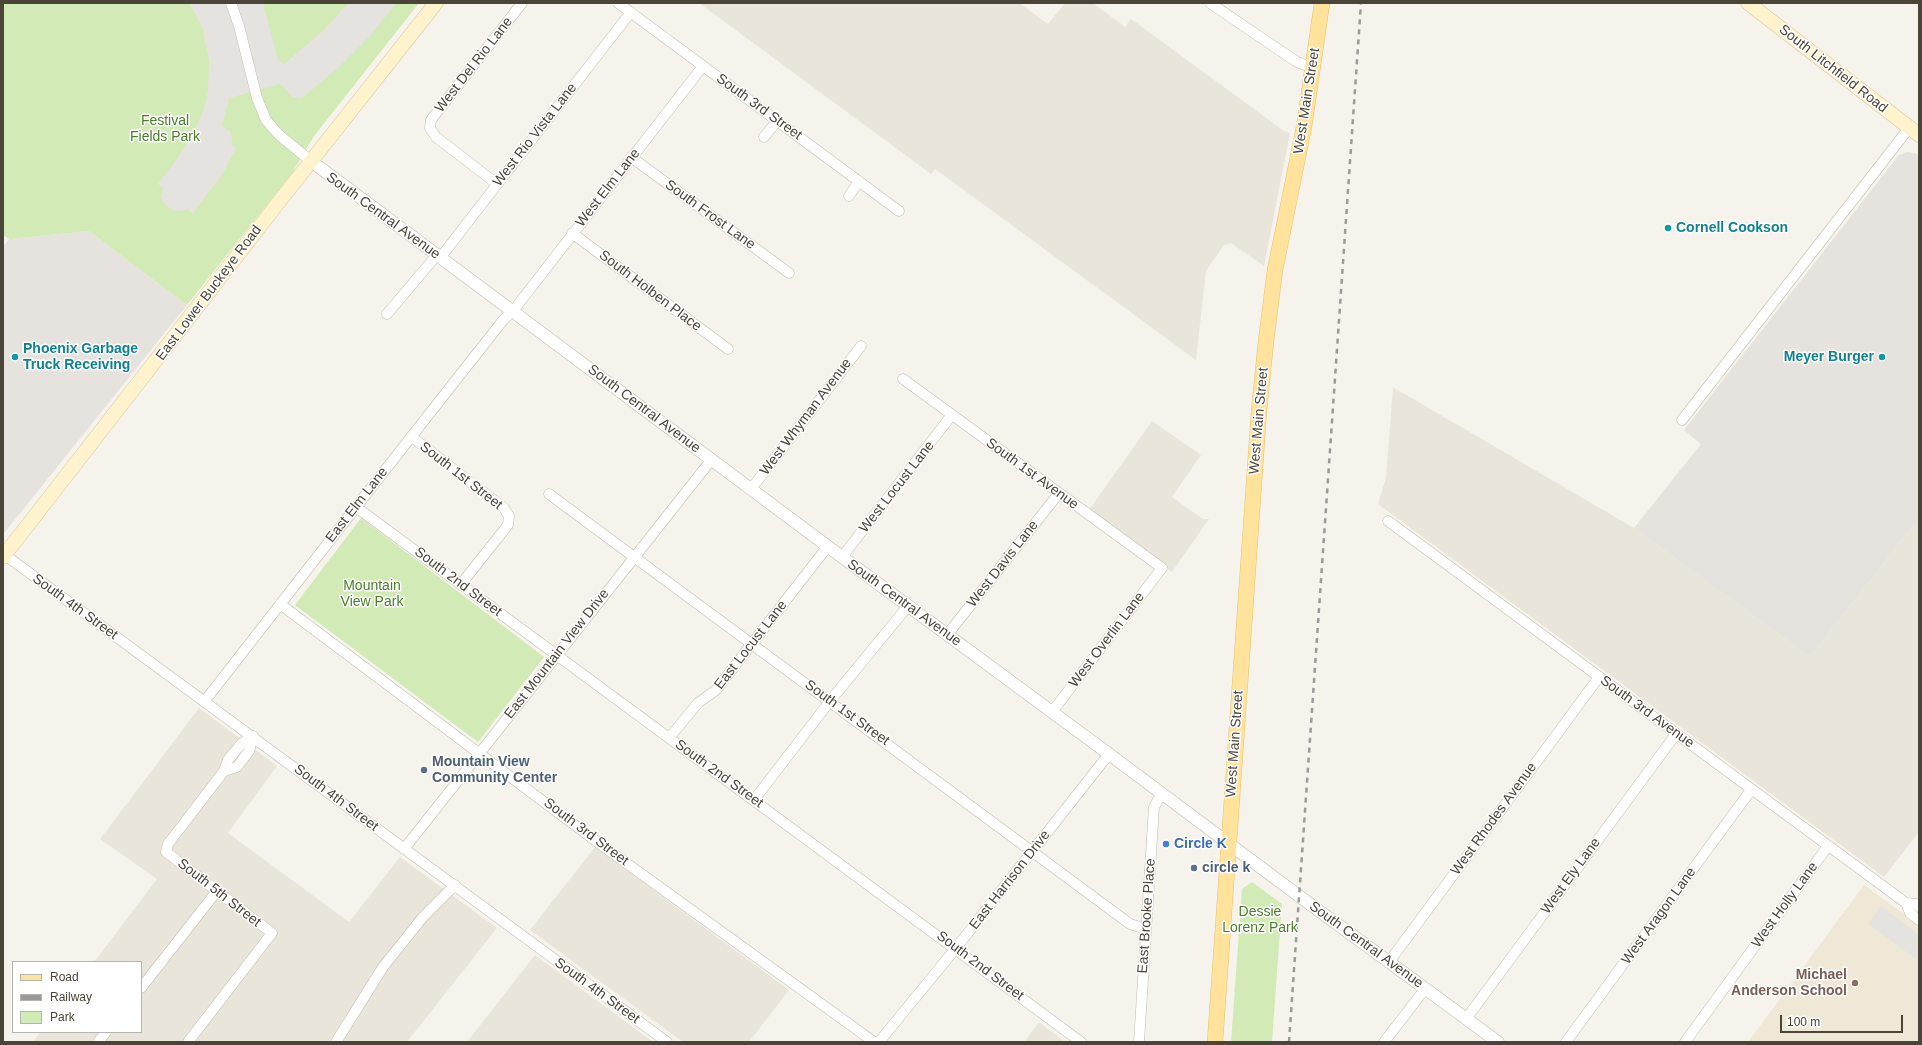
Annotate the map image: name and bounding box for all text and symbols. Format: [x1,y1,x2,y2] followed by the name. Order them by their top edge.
[432,14,516,116] street label: West Del Rio Lane
[1775,21,1891,117] street label: South Litchfield Road
[1290,47,1324,155] street label: West Main Street
[713,70,805,144] street label: South 3rd Street
[489,80,581,190] street label: West Rio Vista Lane
[130,113,200,146] park label: Festival Fields Park
[572,146,644,230] street label: West Elm Lane
[323,169,443,263] street label: South Central Avenue
[662,177,758,253] street label: South Frost Lane
[1676,220,1788,236] place label: Cornell Cookson
[153,222,265,364] street label: East Lower Buckeye Road
[1663,223,1673,233] marker: Cornell Cookson
[596,247,704,335] street label: South Holben Place
[23,341,138,374] place label: Phoenix Garbage Truck Receiving
[1784,349,1874,365] place label: Meyer Burger
[10,352,20,362] marker: Phoenix Garbage Truck Receiving
[1877,352,1887,362] marker: Meyer Burger
[757,355,855,479] street label: West Whyman Avenue
[584,361,704,457] street label: South Central Avenue
[1246,367,1272,475] street label: West Main Street
[982,435,1082,513] street label: South 1st Avenue
[416,438,506,514] street label: South 1st Street
[856,438,938,536] street label: West Locust Lane
[322,464,392,546] street label: East Elm Lane
[964,517,1042,611] street label: West Davis Lane
[411,544,505,620] street label: South 2nd Street
[844,556,964,650] street label: South Central Avenue
[29,570,121,644] street label: South 4th Street
[341,578,403,610] park label: Mountain View Park
[501,586,613,722] street label: East Mountain View Drive
[1066,589,1148,691] street label: West Overlin Lane
[711,597,791,693] street label: East Locust Lane
[1597,672,1697,752] street label: South 3rd Avenue
[801,677,893,749] street label: South 1st Street
[1223,690,1247,798] street label: West Main Street
[672,736,766,812] street label: South 2nd Street
[432,754,557,786] place label: Mountain View Community Center
[1448,759,1540,879] street label: West Rhodes Avenue
[291,761,381,835] street label: South 4th Street
[419,765,429,775] marker: Mountain View Community Center
[540,795,632,869] street label: South 3rd Street
[966,827,1054,933] street label: East Harrison Drive
[1538,835,1604,917] street label: West Ely Lane
[1174,836,1227,852] place label: Circle K
[1161,839,1171,849] marker: Circle K
[174,855,264,931] street label: South 5th Street
[1135,858,1159,974] street label: East Brooke Place
[1748,859,1822,951] street label: West Holly Lane
[1202,860,1250,876] place label: circle k
[1189,863,1199,873] marker: circle k
[1618,864,1700,968] street label: West Aragon Lane
[1306,898,1426,992] street label: South Central Avenue
[1222,904,1298,936] park label: Dessie Lorenz Park
[933,928,1027,1004] street label: South 2nd Street
[551,954,643,1028] street label: South 4th Street
[12,961,142,1033] legend
[1731,967,1847,1000] place label: Michael Anderson School
[50,970,79,984] text: Road
[1850,978,1860,988] marker: Michael Anderson School
[50,990,92,1004] text: Railway
[1782,1007,1905,1033] scale bar
[50,1010,75,1024] text: Park
[1787,1015,1820,1029] text: 100 m

